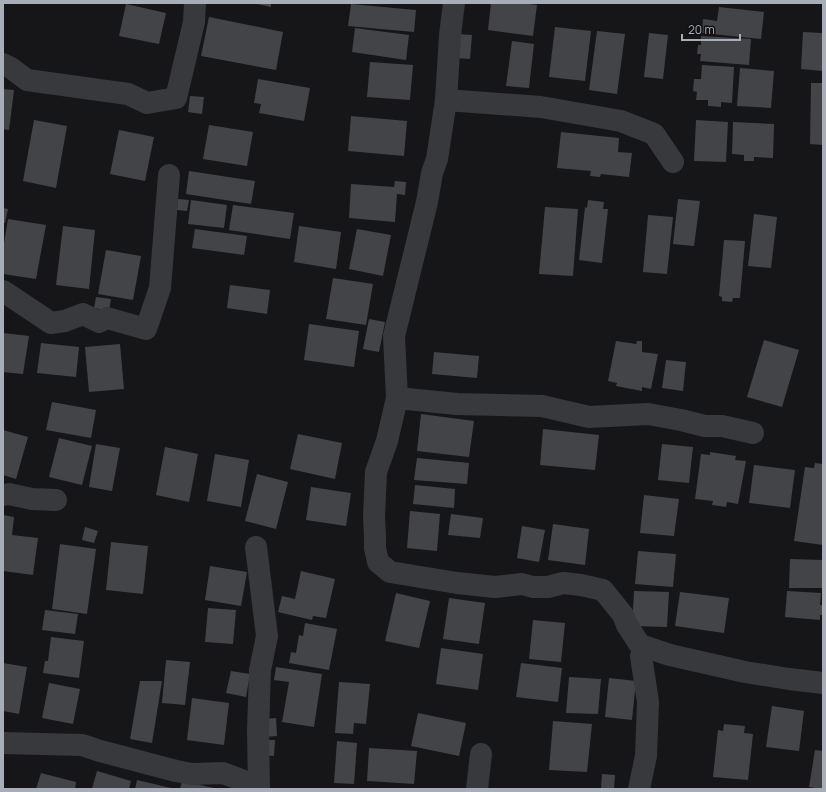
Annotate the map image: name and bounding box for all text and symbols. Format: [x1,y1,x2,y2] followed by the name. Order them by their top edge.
[682,16,740,42] scale bar
[688,21,715,38] text: 20 m

